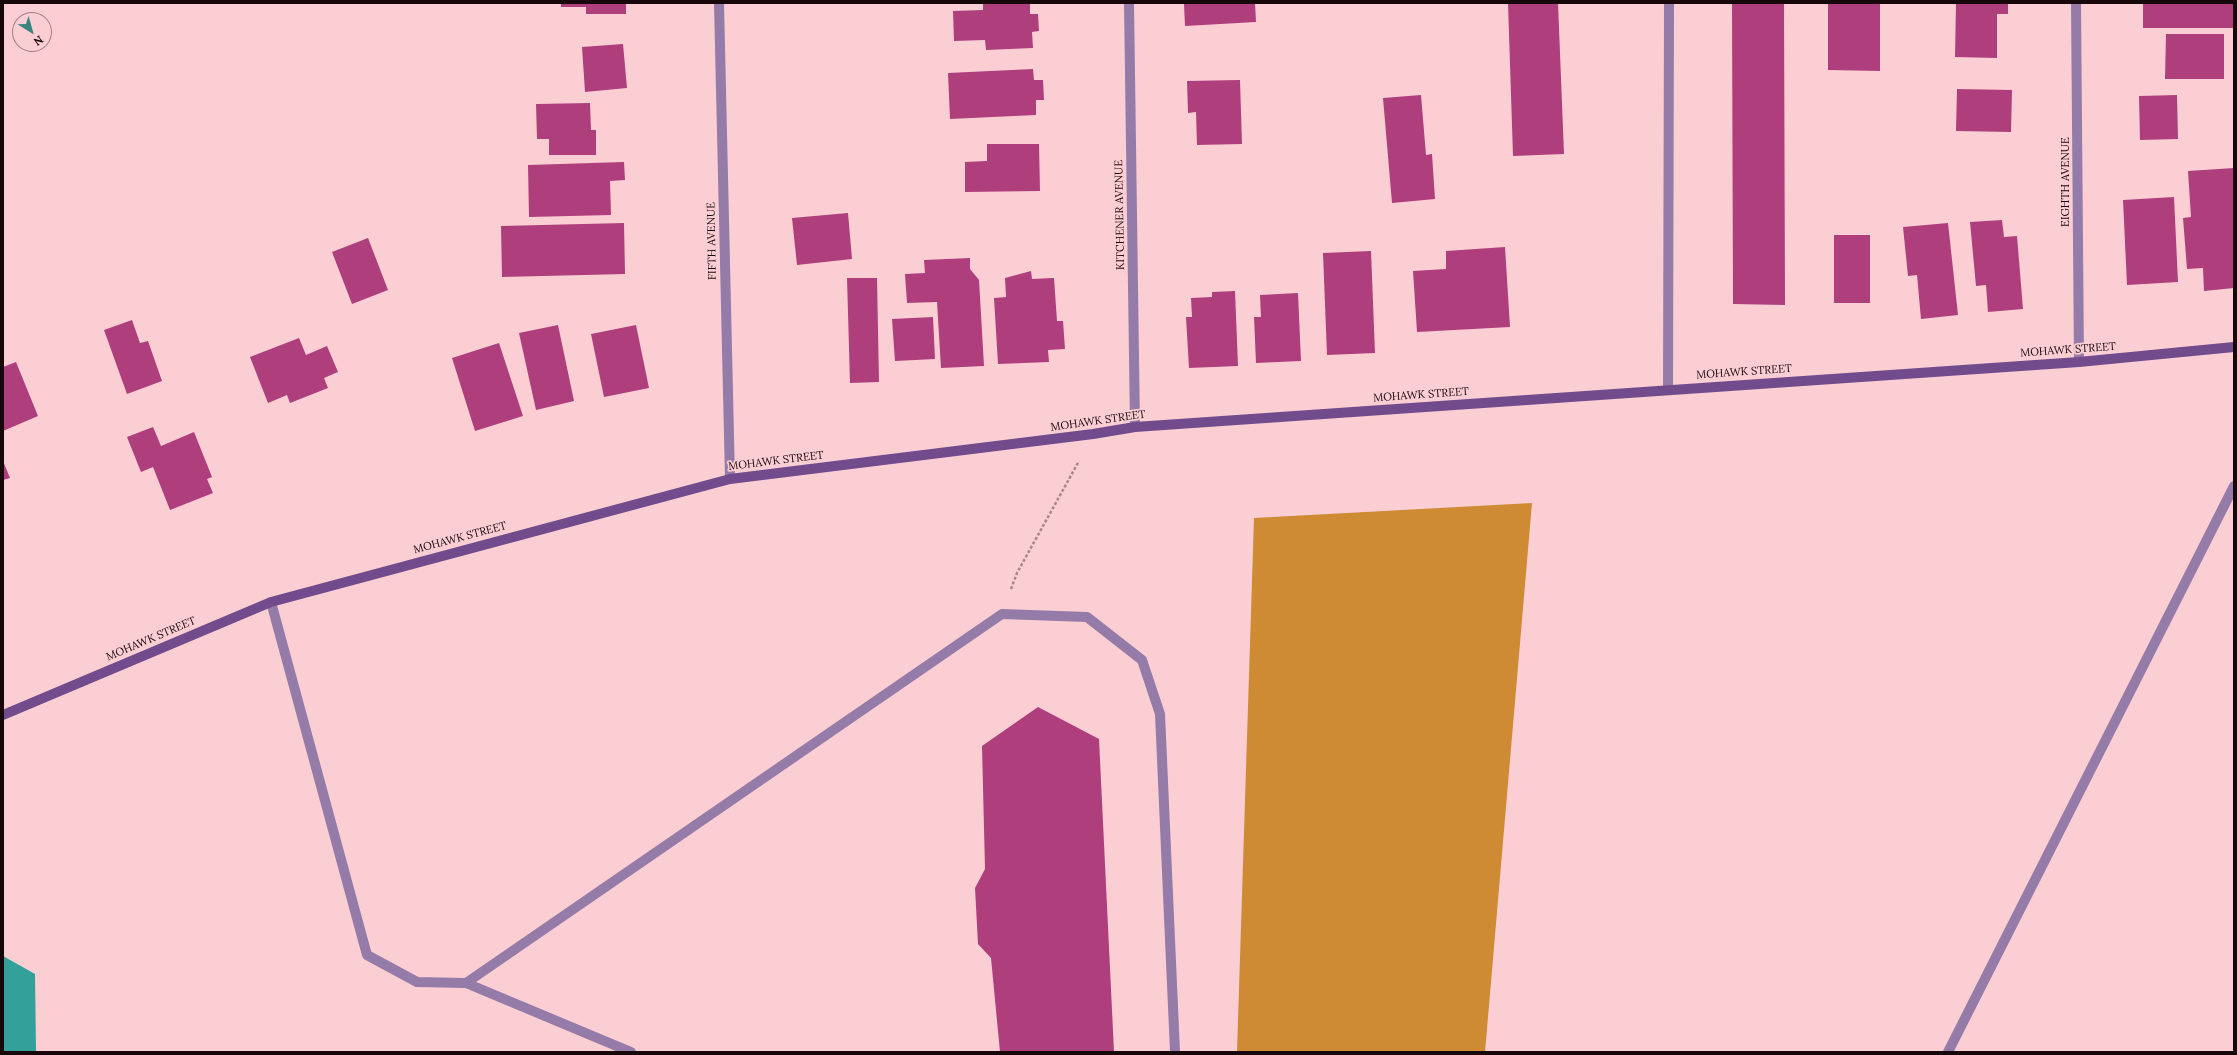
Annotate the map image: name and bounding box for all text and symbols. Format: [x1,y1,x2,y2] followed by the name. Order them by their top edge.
[12,12,52,52] north arrow
[31,33,46,49] text: N
[2059,137,2073,227] street label: EIGHTH AVENUE
[1112,160,1128,270] street label: KITCHENER AVENUE
[705,202,719,280] street label: FIFTH AVENUE
[2020,340,2116,360] street label: MOHAWK STREET
[1696,362,1792,382] street label: MOHAWK STREET
[1373,385,1469,405] street label: MOHAWK STREET
[1050,408,1146,434] street label: MOHAWK STREET
[728,449,824,473] street label: MOHAWK STREET
[412,519,508,557] street label: MOHAWK STREET
[104,614,198,664] street label: MOHAWK STREET

